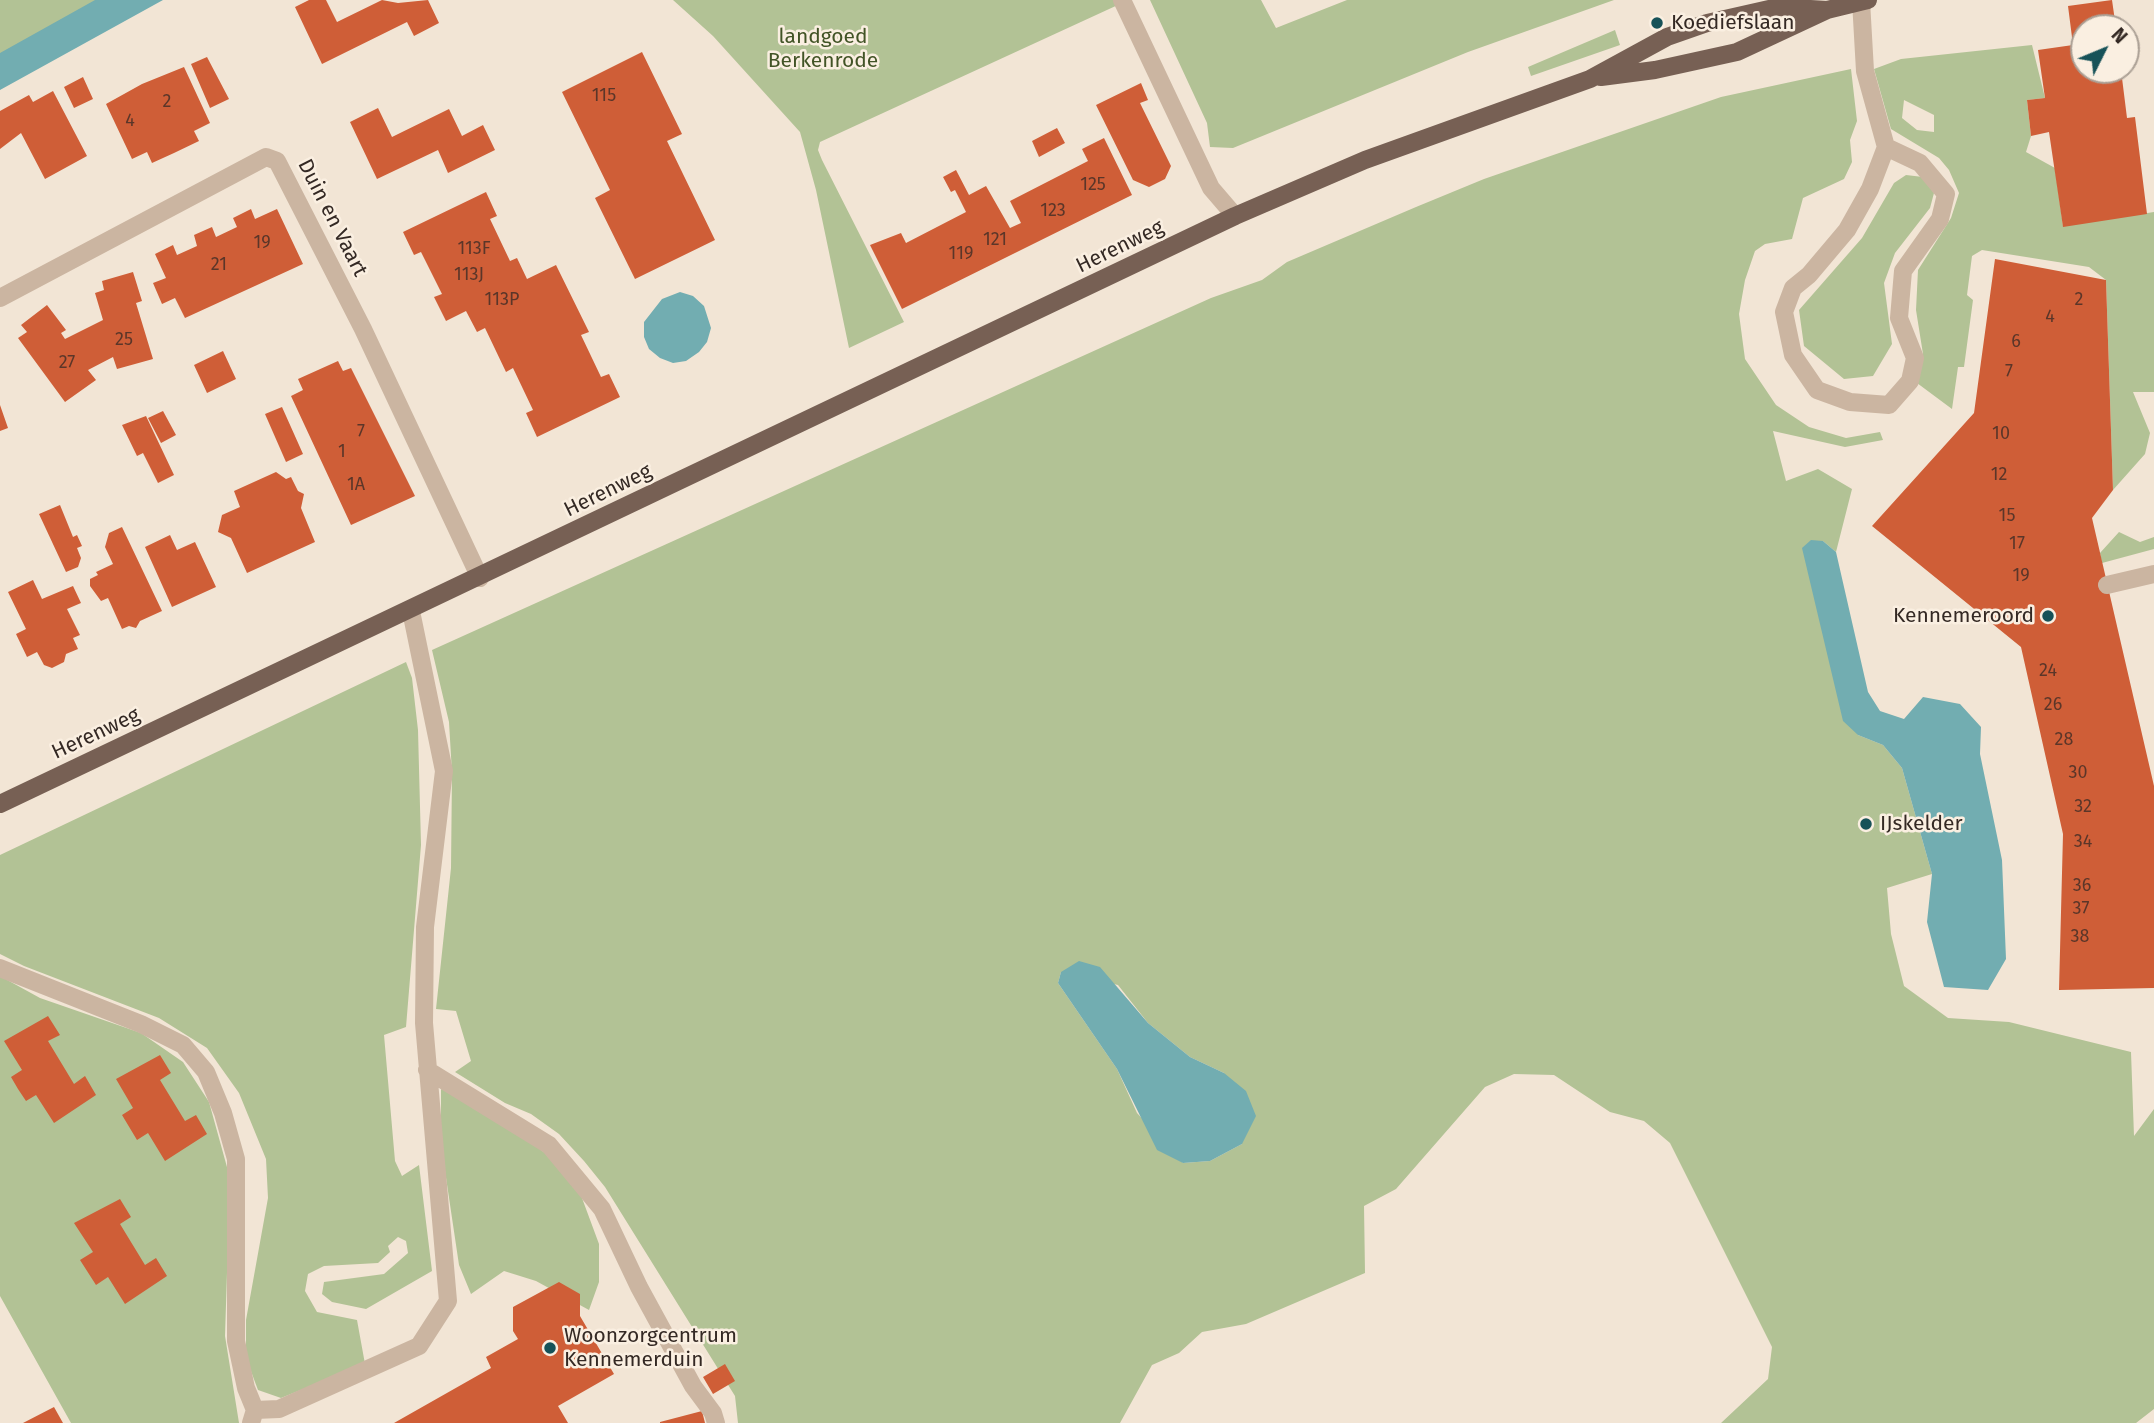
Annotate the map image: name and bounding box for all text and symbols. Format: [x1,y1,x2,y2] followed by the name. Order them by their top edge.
[1671,10,1795,36] place label: Koediefslaan
[2070,14,2140,84] north arrow
[1649,15,1665,31] marker: Koediefslaan
[2107,23,2132,48] text: N
[768,24,878,74] park label: landgoed Berkenrode
[592,85,616,107] house number: 115
[163,91,171,113] house number: 2
[125,110,135,132] house number: 4
[292,155,372,281] street label: Duin en Vaart
[1080,174,1106,196] house number: 125
[1040,200,1066,222] house number: 123
[1072,215,1168,279] street label: Herenweg
[983,229,1007,251] house number: 121
[253,232,271,254] house number: 19
[457,238,491,260] house number: 113F
[949,243,973,265] house number: 119
[211,254,227,276] house number: 21
[454,264,484,286] house number: 113J
[485,289,519,311] house number: 113P
[2075,289,2083,311] house number: 2
[2045,306,2055,328] house number: 4
[115,329,133,351] house number: 25
[2011,331,2021,353] house number: 6
[59,352,75,374] house number: 27
[2005,361,2013,383] house number: 7
[357,421,365,443] house number: 7
[1992,423,2010,445] house number: 10
[338,441,346,463] house number: 1
[560,459,656,523] street label: Herenweg
[1991,464,2007,486] house number: 12
[347,474,365,496] house number: 1A
[1999,505,2015,527] house number: 15
[2009,533,2025,555] house number: 17
[2012,565,2030,587] house number: 19
[1893,603,2034,629] place label: Kennemeroord
[2040,608,2056,624] marker: Kennemeroord
[2039,660,2057,682] house number: 24
[2044,694,2062,716] house number: 26
[48,703,144,765] street label: Herenweg
[2055,729,2073,751] house number: 28
[2068,762,2088,784] house number: 30
[2074,796,2092,818] house number: 32
[1880,811,1963,837] place label: IJskelder
[1858,816,1874,832] marker: IJskelder
[2074,831,2092,853] house number: 34
[2073,875,2091,897] house number: 36
[2073,898,2089,920] house number: 37
[2071,926,2089,948] house number: 38
[564,1323,737,1373] place label: Woonzorgcentrum Kennemerduin
[542,1340,558,1356] marker: Woonzorgcentrum Kennemerduin

